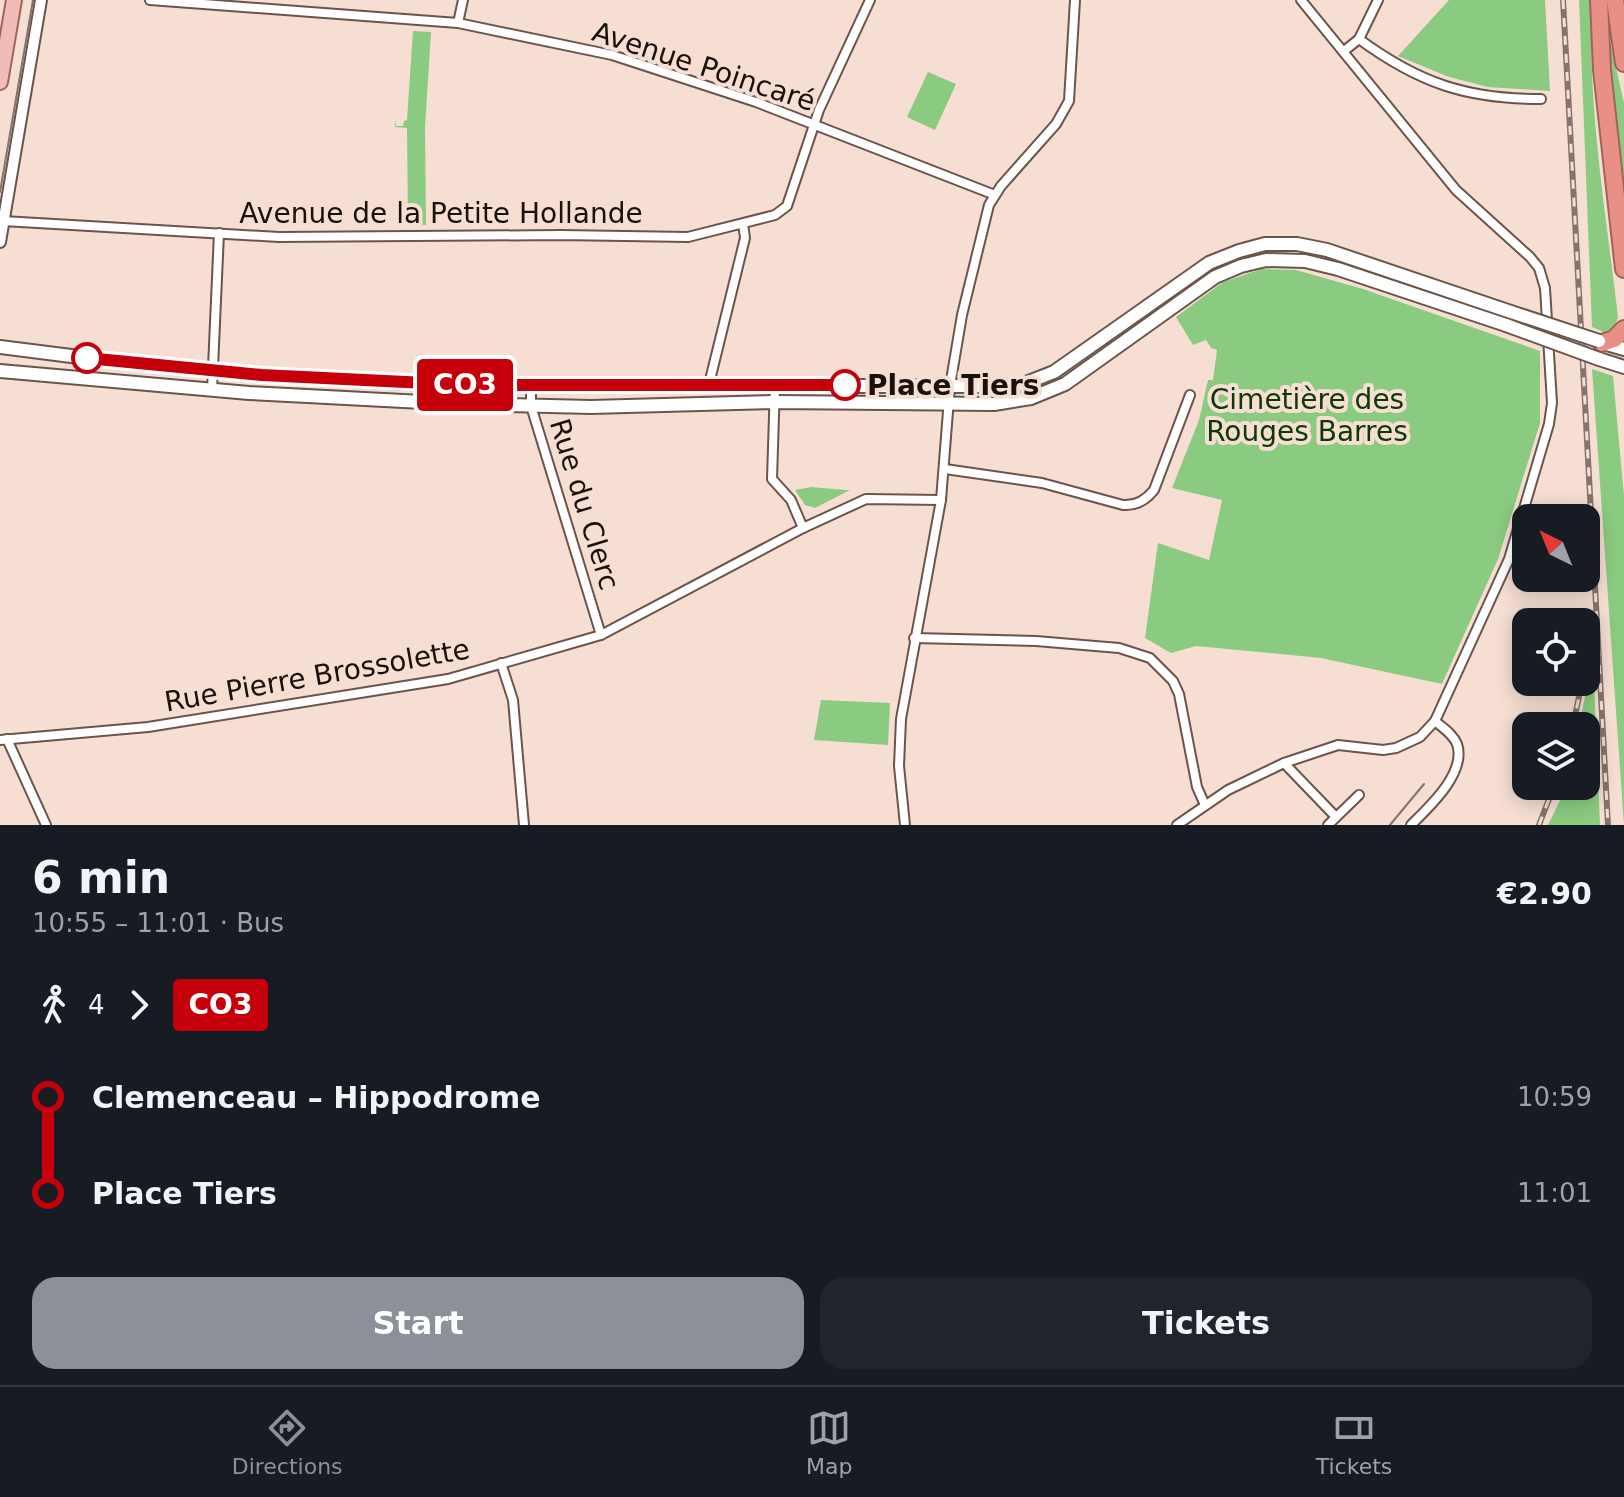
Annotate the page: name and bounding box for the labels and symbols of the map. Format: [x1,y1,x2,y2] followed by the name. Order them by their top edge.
[588,15,819,118] street label: Avenue Poincaré
[239,197,643,230] street label: Avenue de la Petite Hollande
[72,343,102,373] unlabelled marker
[419,359,511,411] line badge: CO3
[867,369,1040,402] place label: Place Tiers
[830,370,860,400] marker: Place Tiers
[1206,383,1408,448] park label: Cimetière des Rouges Barres
[543,415,626,594] street label: Rue du Clerc
[1512,504,1600,592] north arrow
[162,632,472,719] street label: Rue Pierre Brossolette

